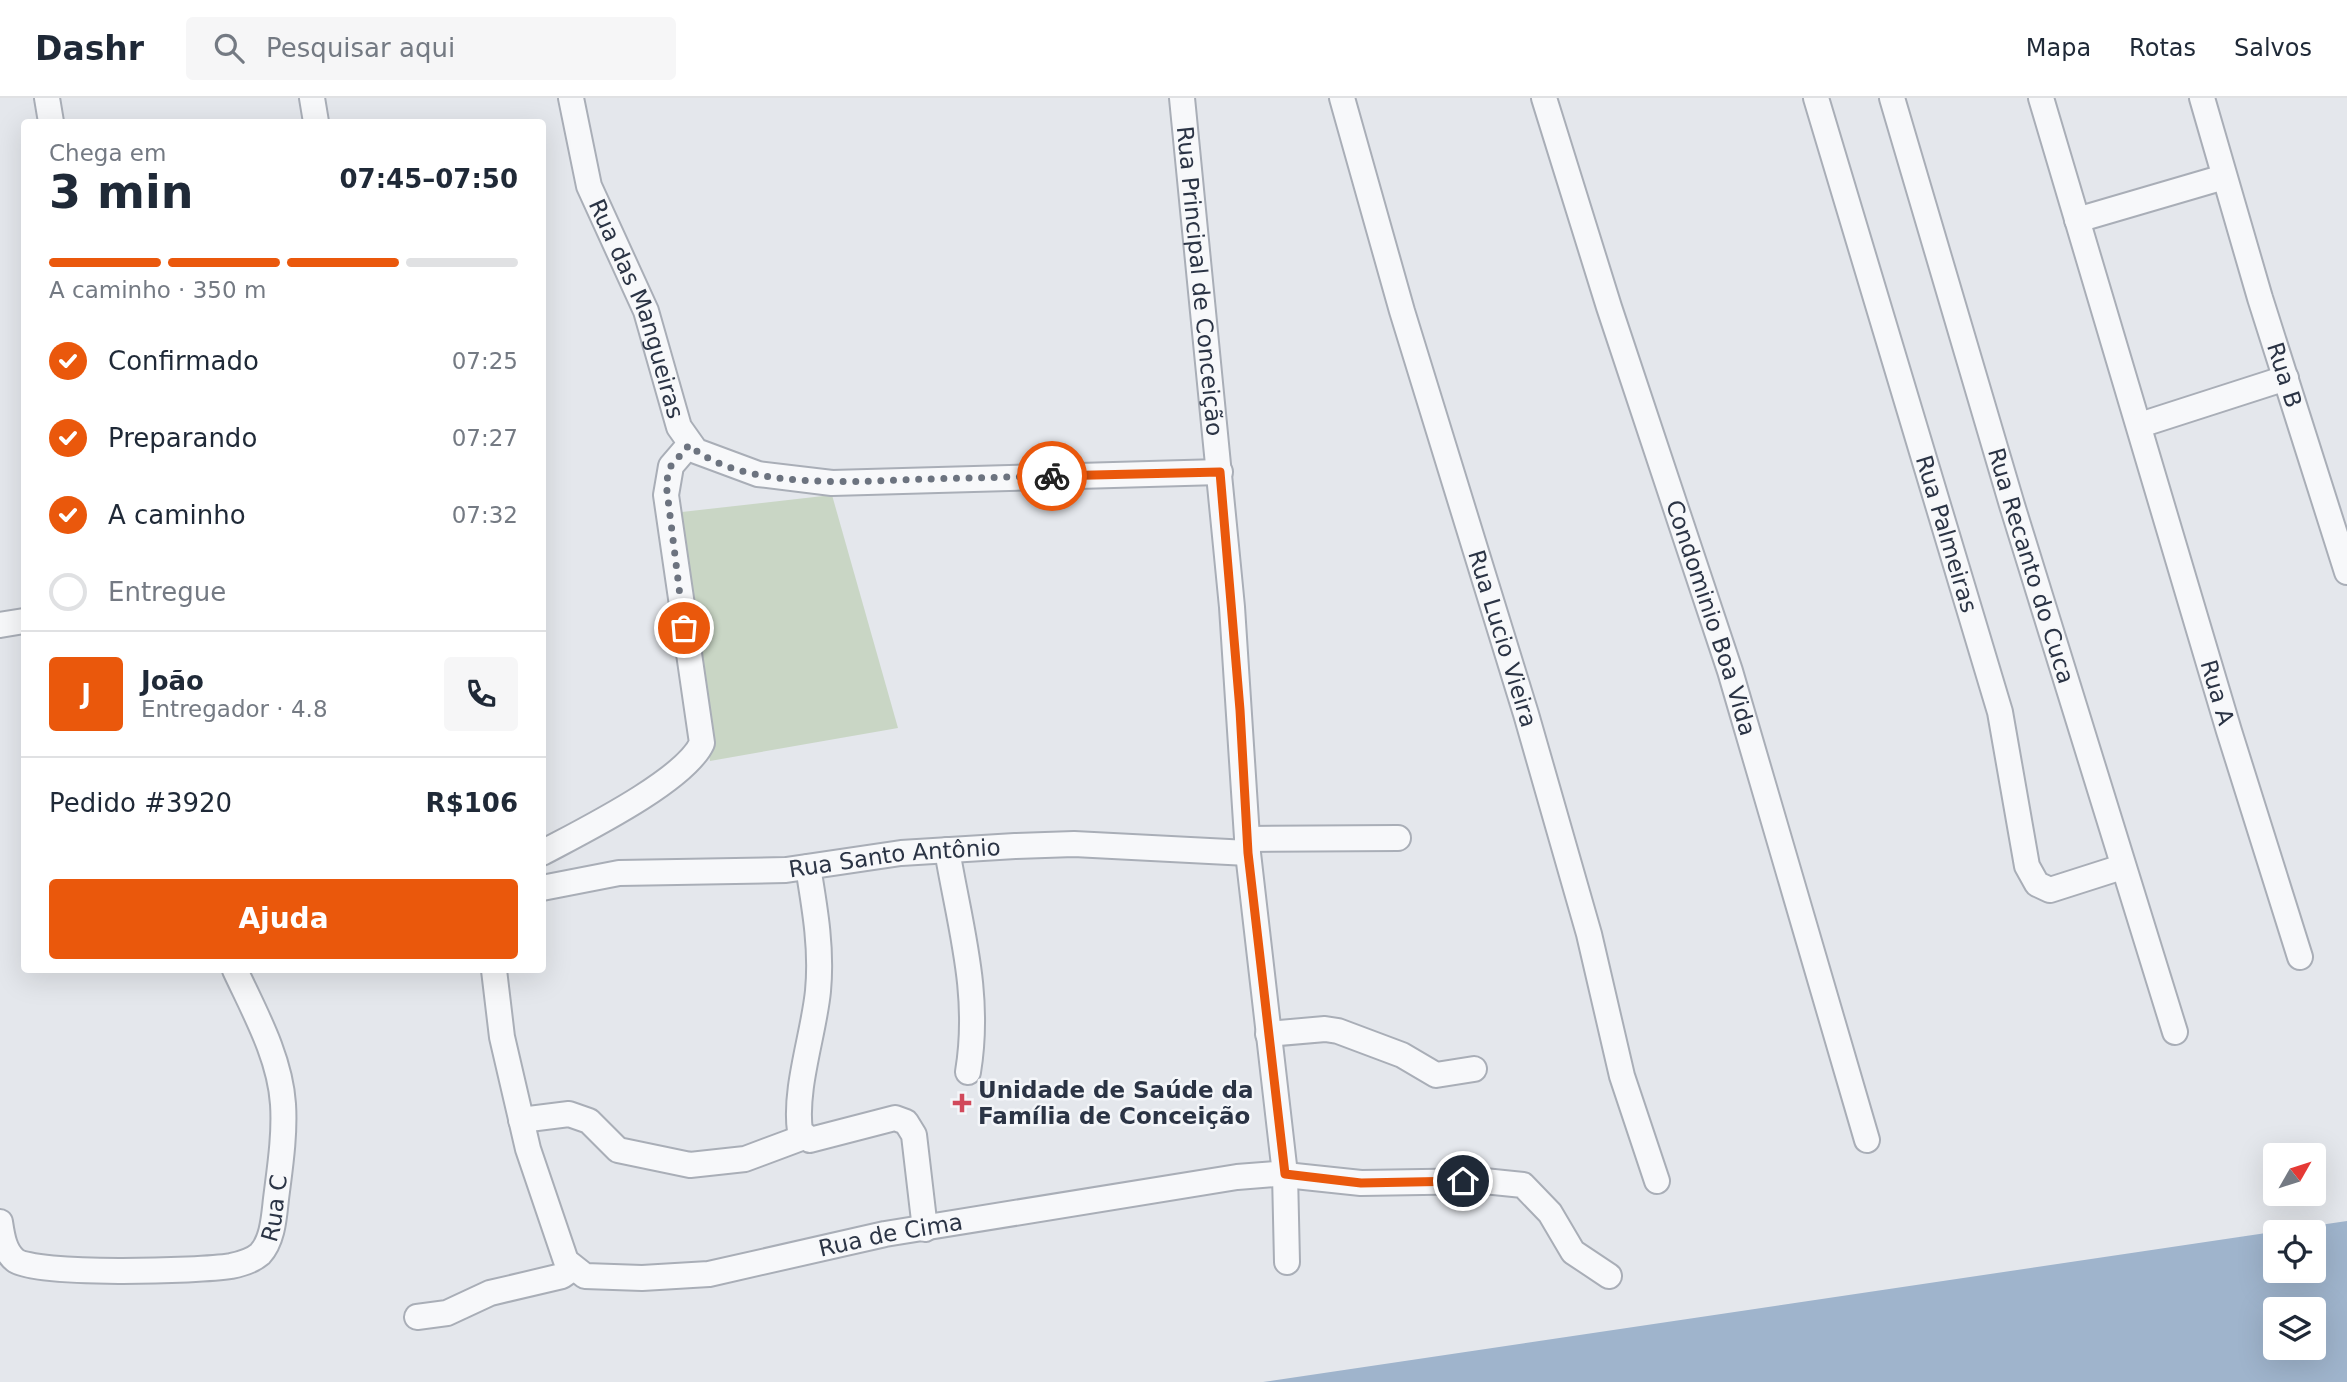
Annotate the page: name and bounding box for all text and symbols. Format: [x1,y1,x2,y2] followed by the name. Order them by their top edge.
[186,17,676,80] search box
[35,29,144,68] text: Dashr
[210,29,248,67] icon: search
[266,33,455,63] text: Pesquisar aqui
[2026,34,2091,62] text: Mapa
[2129,34,2196,62] text: Rotas
[2234,34,2312,62] text: Salvos
[1172,125,1228,437] street label: Rua Principal de Conceição
[49,140,166,166] text: Chega em
[339,164,518,194] text: 07:45–07:50
[49,165,193,219] text: 3 min
[584,195,689,422] street label: Rua das Mangueiras
[49,277,266,303] text: A caminho · 350 m
[2262,339,2307,411] street label: Rua B
[49,342,87,380] icon: check
[108,346,259,376] text: Confirmado
[452,348,518,374] text: 07:25
[49,419,87,457] icon: check
[108,423,257,453] text: Preparando
[452,425,518,451] text: 07:27
[1017,441,1087,511] courier
[1983,445,2079,687] street label: Rua Recanto do Cuca
[1911,452,1982,616] street label: Rua Palmeiras
[1033,457,1071,495] icon: bike
[49,496,87,534] icon: check
[1661,497,1761,739] street label: Condominio Boa Vida
[108,500,246,530] text: A caminho
[452,502,518,528] text: 07:32
[1463,547,1542,730] street label: Rua Lucio Vieira
[108,577,226,607] text: Entregue
[654,598,714,658] pin
[665,609,703,647] icon: bag
[444,657,518,731] button: phone
[2196,657,2240,728] street label: Rua A
[141,666,204,696] text: João
[81,679,91,709] text: J
[141,696,328,722] text: Entregador · 4.8
[49,788,232,818] text: Pedido #3920
[426,788,518,818] text: R$106
[787,834,1001,882] street label: Rua Santo Antônio
[49,879,518,959] button: Ajuda
[978,1077,1254,1129] place label: Unidade de Saúde da Família de Conceição
[952,1093,972,1113] marker: Unidade de Saúde da Família de Conceição
[2263,1143,2326,1206] north arrow
[2263,1143,2326,1360] map controls
[1433,1151,1493,1211] pin
[1444,1162,1482,1200] icon: home
[256,1173,292,1245] street label: Rua C
[816,1209,964,1262] street label: Rua de Cima
[2263,1220,2326,1283] button: locate
[2263,1297,2326,1360] button: layers

